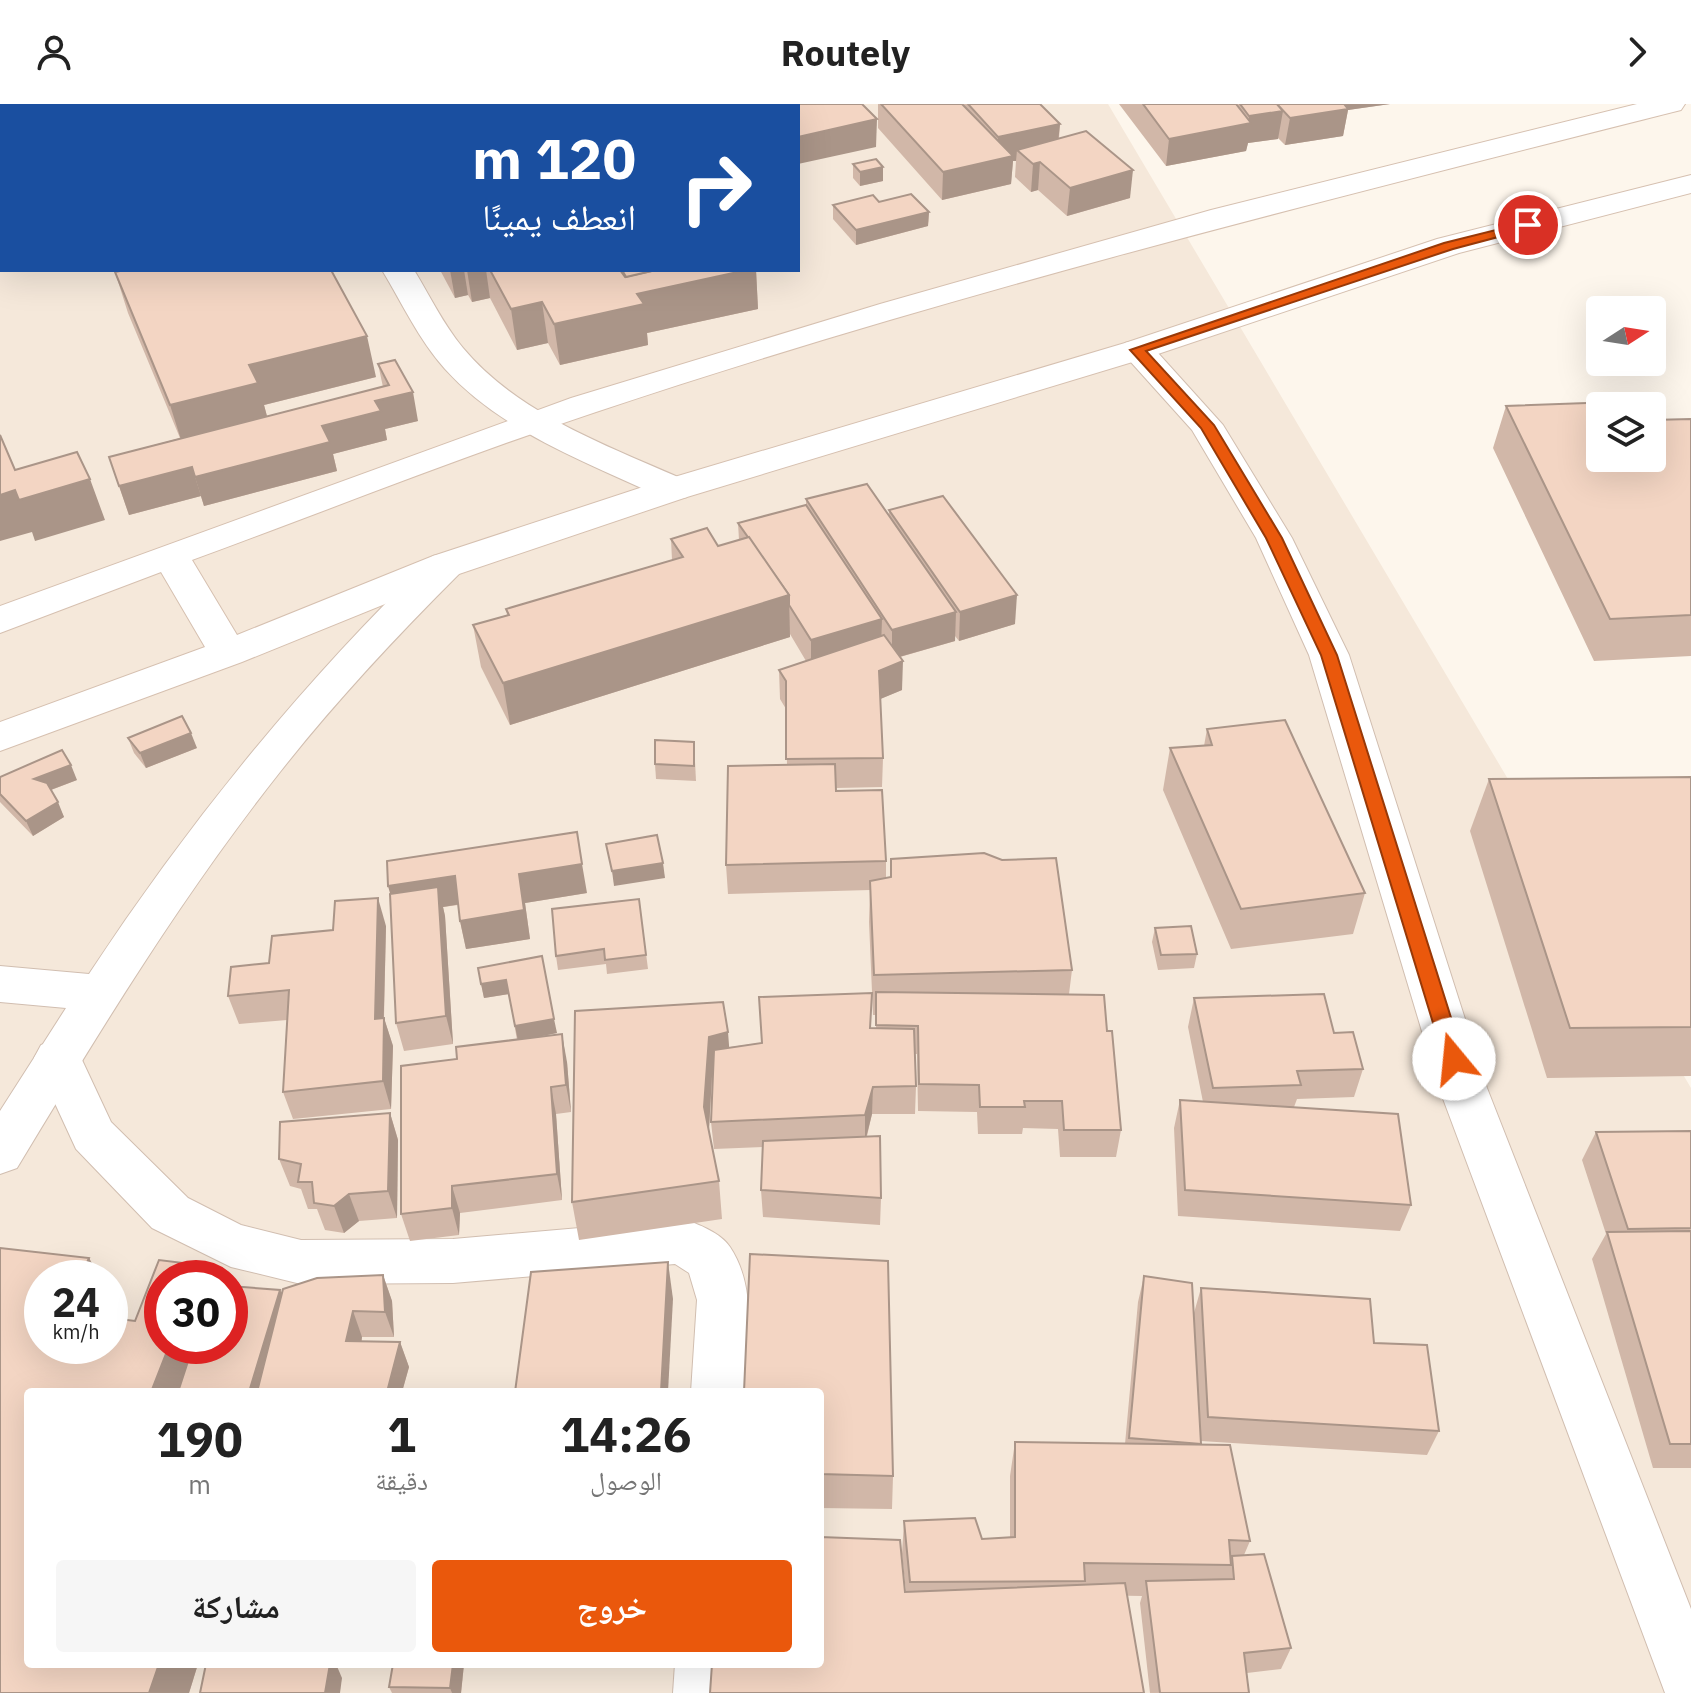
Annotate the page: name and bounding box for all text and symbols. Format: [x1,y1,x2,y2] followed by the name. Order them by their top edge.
[781,29,910,76] text: Routely
[32,30,76,74] icon: person
[1615,30,1659,74] icon: forward
[472,122,636,194] text: 120 m
[664,136,768,240] icon: right
[1494,191,1562,259] pin
[482,193,636,240] text: انعطف يمينًا
[1506,203,1550,247] icon: arrive
[1586,296,1666,376] north arrow
[1586,296,1666,472] map controls
[1586,392,1666,472] button: layers
[1412,1017,1496,1101] position arrow
[144,1260,248,1364] speed limit sign: 30
[52,1276,100,1328] text: 24
[52,1318,100,1345] text: km/h
[387,1403,416,1465] text: 1
[561,1403,692,1465] text: 14:26
[156,1408,243,1470] text: 190
[375,1463,428,1497] text: دقيقة
[590,1463,662,1497] text: الوصول
[188,1467,211,1501] text: m
[56,1560,416,1652] button: مشاركة
[432,1560,792,1652] button: خروج

